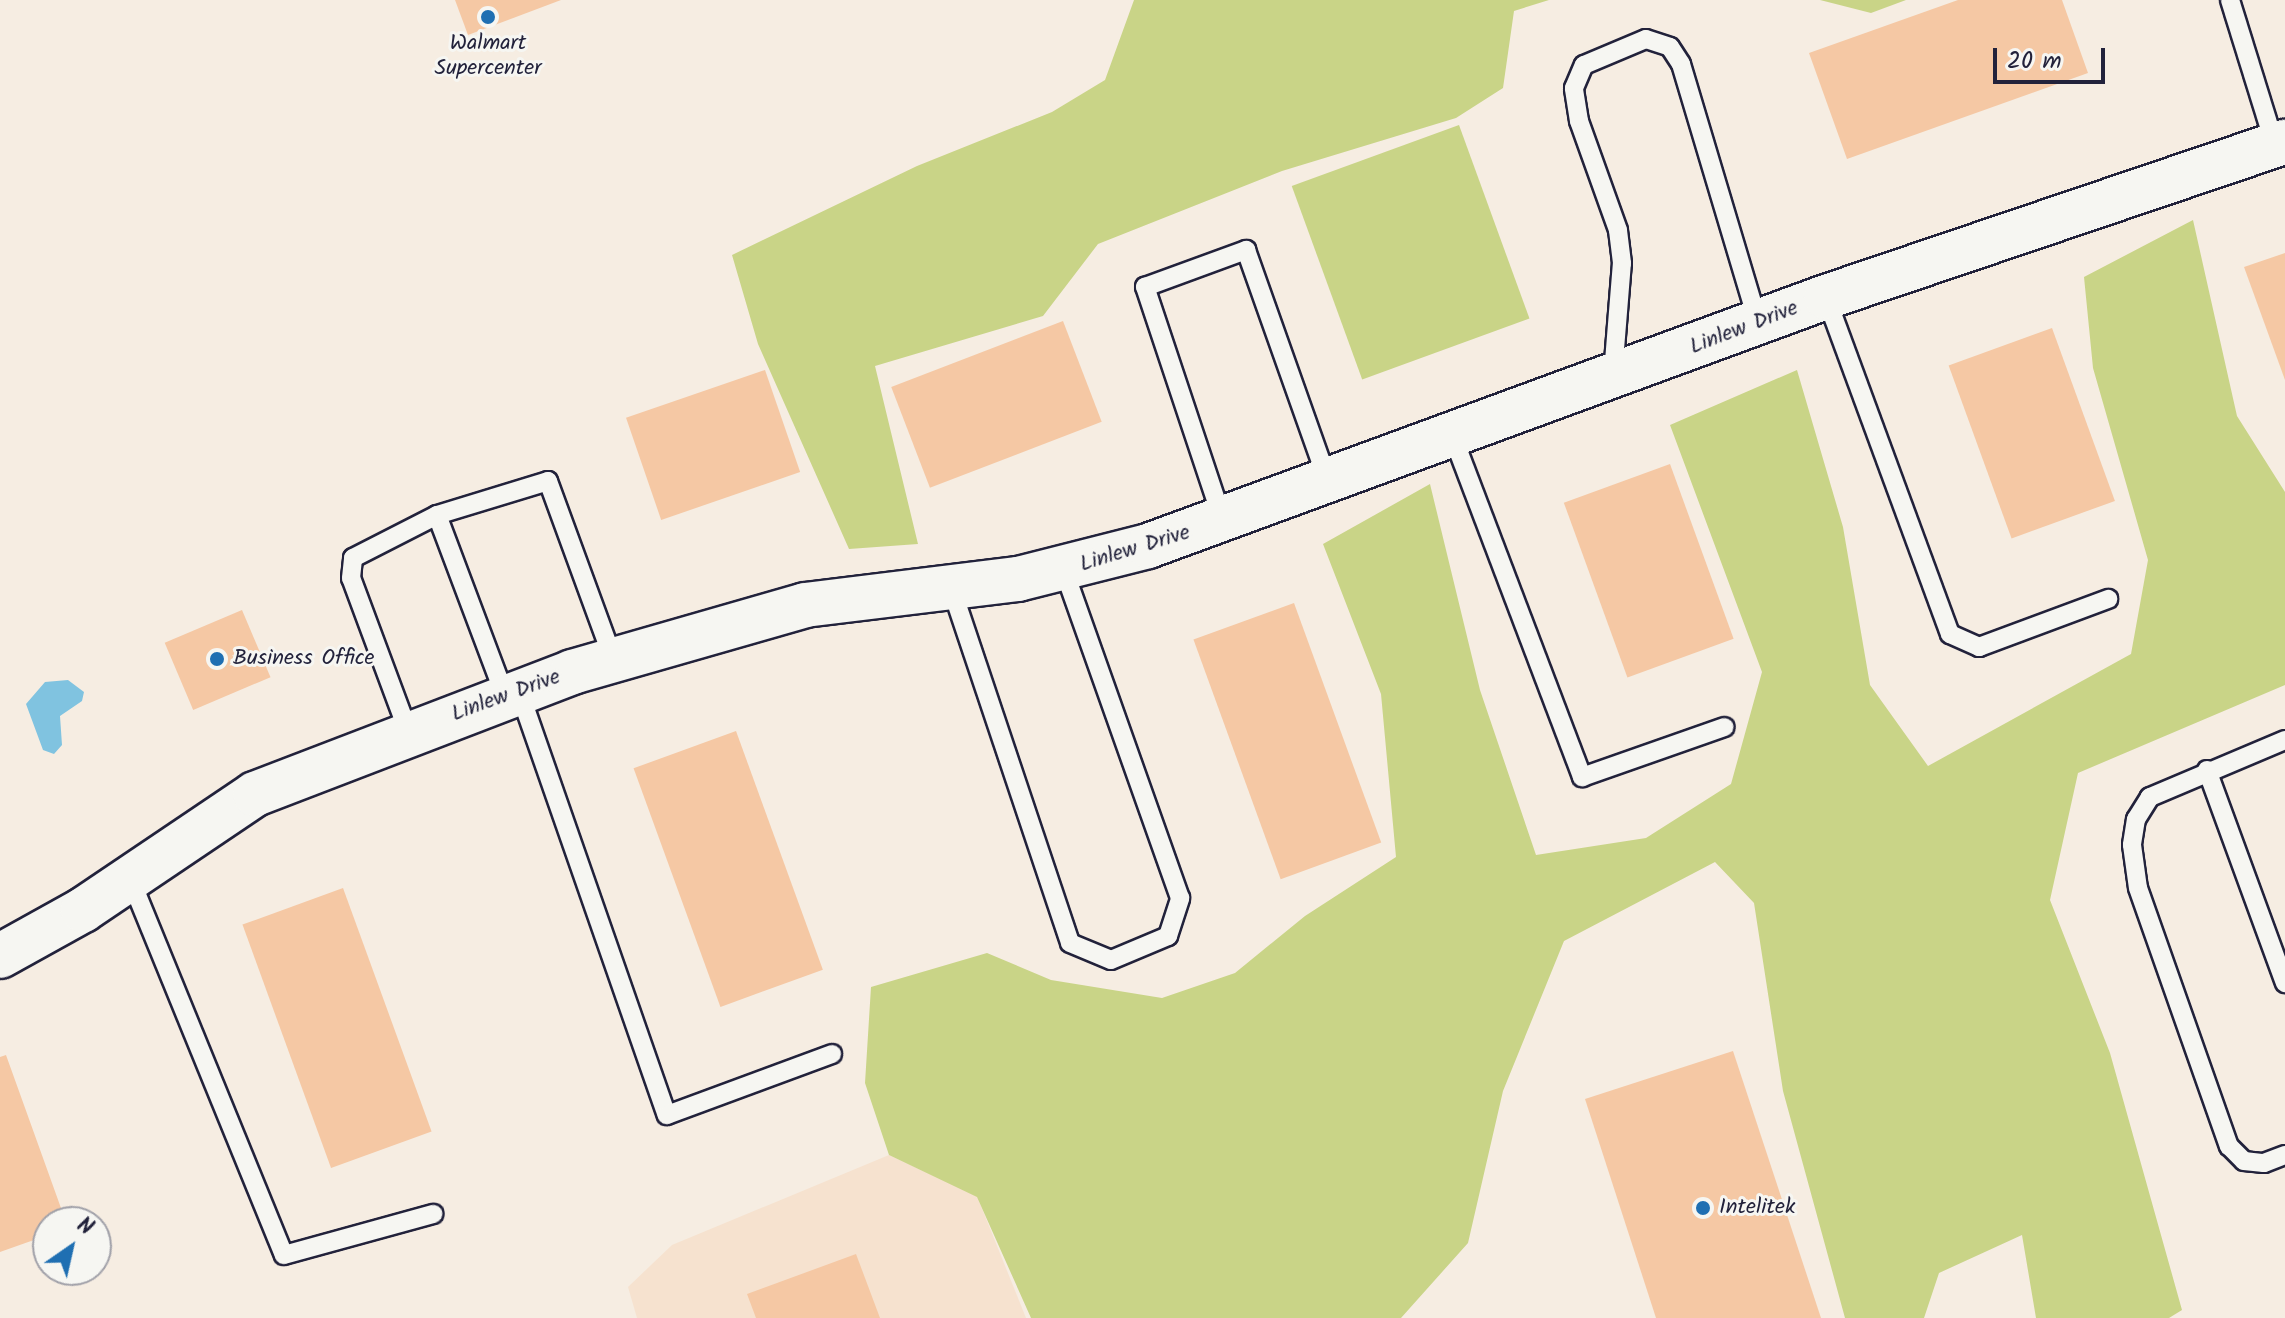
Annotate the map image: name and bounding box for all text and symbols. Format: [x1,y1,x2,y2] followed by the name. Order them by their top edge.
[479,8,497,26] marker: Walmart Supercenter
[434,30,542,82] place label: Walmart Supercenter
[1997,32,2109,82] scale bar
[2007,42,2062,81] text: 20 m
[1686,295,1802,361] street label: Linlew Drive
[1077,520,1193,578] street label: Linlew Drive
[233,646,374,672] place label: Business Office
[208,650,226,668] marker: Business Office
[448,664,564,728] street label: Linlew Drive
[1719,1195,1795,1221] place label: Intelitek
[1694,1199,1712,1217] marker: Intelitek
[32,1206,112,1286] north arrow
[69,1209,100,1246] text: N

